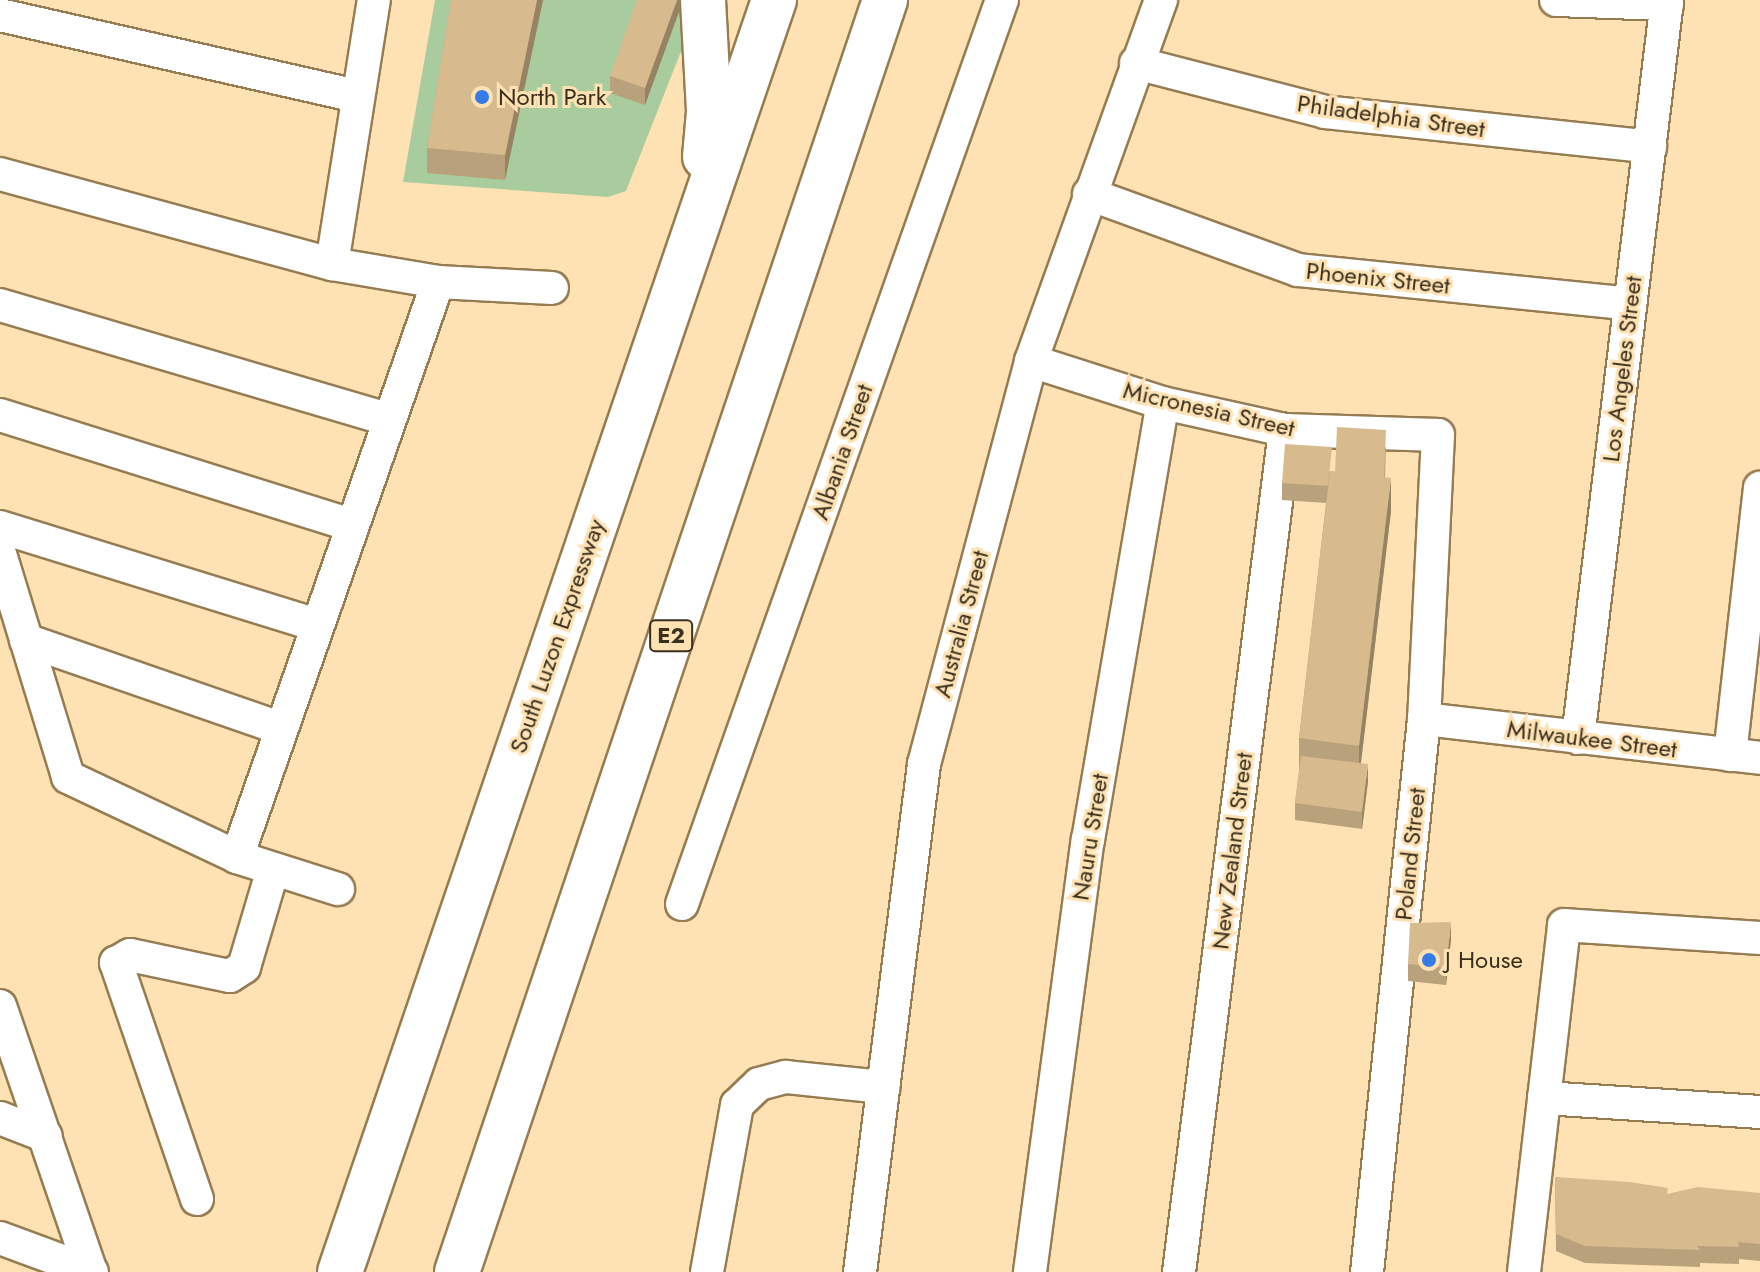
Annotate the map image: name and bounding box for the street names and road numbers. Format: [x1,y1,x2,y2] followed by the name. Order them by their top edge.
[1295,89,1487,143] street label: Philadelphia Street
[1305,256,1451,300] street label: Phoenix Street
[1596,274,1648,464] street label: Los Angeles Street
[1120,375,1298,443] street label: Micronesia Street
[805,380,879,524] street label: Albania Street
[503,515,611,757] street label: South Luzon Expressway
[928,547,994,701] street label: Australia Street
[649,618,693,654] road number: E2
[1505,714,1679,764] street label: Milwaukee Street
[1206,751,1258,951] street label: New Zealand Street
[1066,772,1114,902] street label: Nauru Street
[1389,786,1431,922] street label: Poland Street

